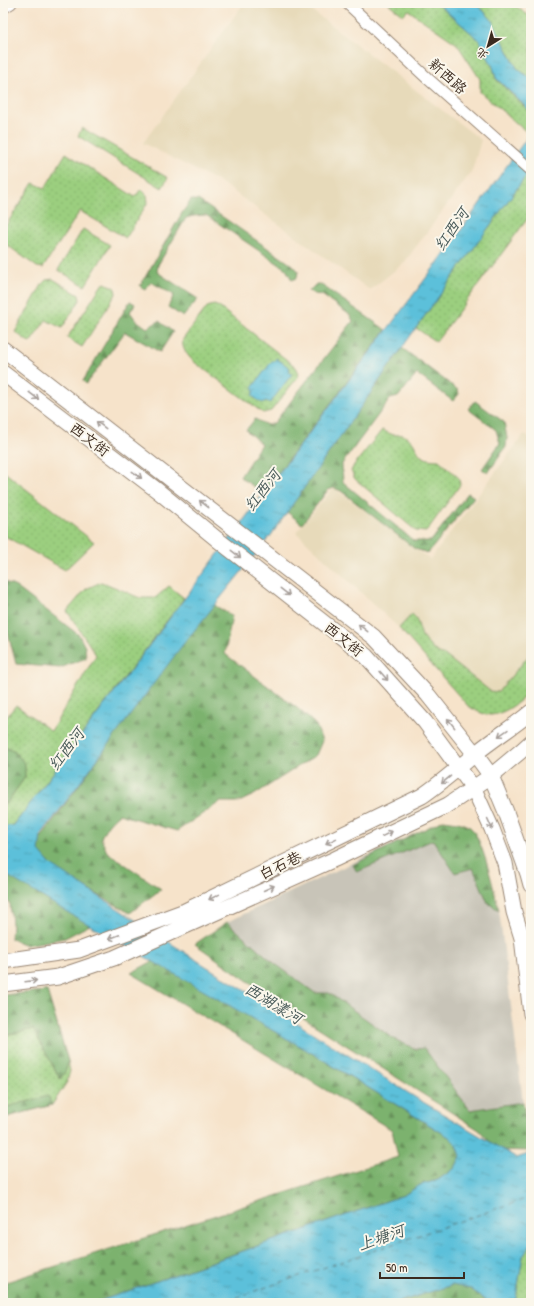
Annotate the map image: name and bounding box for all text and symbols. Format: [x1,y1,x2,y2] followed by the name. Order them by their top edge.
[468,26,508,66] north arrow
[473,45,491,63] text: 北
[424,53,472,99] street label: 新西路
[428,201,475,255] water label: 红西河
[28,392,39,400] one-way arrow
[66,417,114,461] street label: 西文街
[96,420,107,429] one-way arrow
[239,462,287,516] water label: 红西河
[132,471,143,479] one-way arrow
[198,500,209,509] one-way arrow
[230,549,241,558] one-way arrow
[279,588,290,596] one-way arrow
[320,617,368,661] street label: 西文街
[357,624,368,632] one-way arrow
[379,671,388,681] one-way arrow
[447,718,455,729] one-way arrow
[43,721,91,775] water label: 红西河
[498,729,509,737] one-way arrow
[440,775,451,784] one-way arrow
[487,818,494,830] one-way arrow
[381,830,393,837] one-way arrow
[326,838,338,845] one-way arrow
[255,846,305,884] street label: 白石巷
[263,884,275,891] one-way arrow
[209,894,221,901] one-way arrow
[109,933,121,941] one-way arrow
[24,977,37,985] one-way arrow
[241,977,310,1030] water label: 西湖漾河
[355,1218,410,1255] water label: 上塘河
[380,1254,464,1280] scale bar
[386,1259,407,1276] text: 50 m

